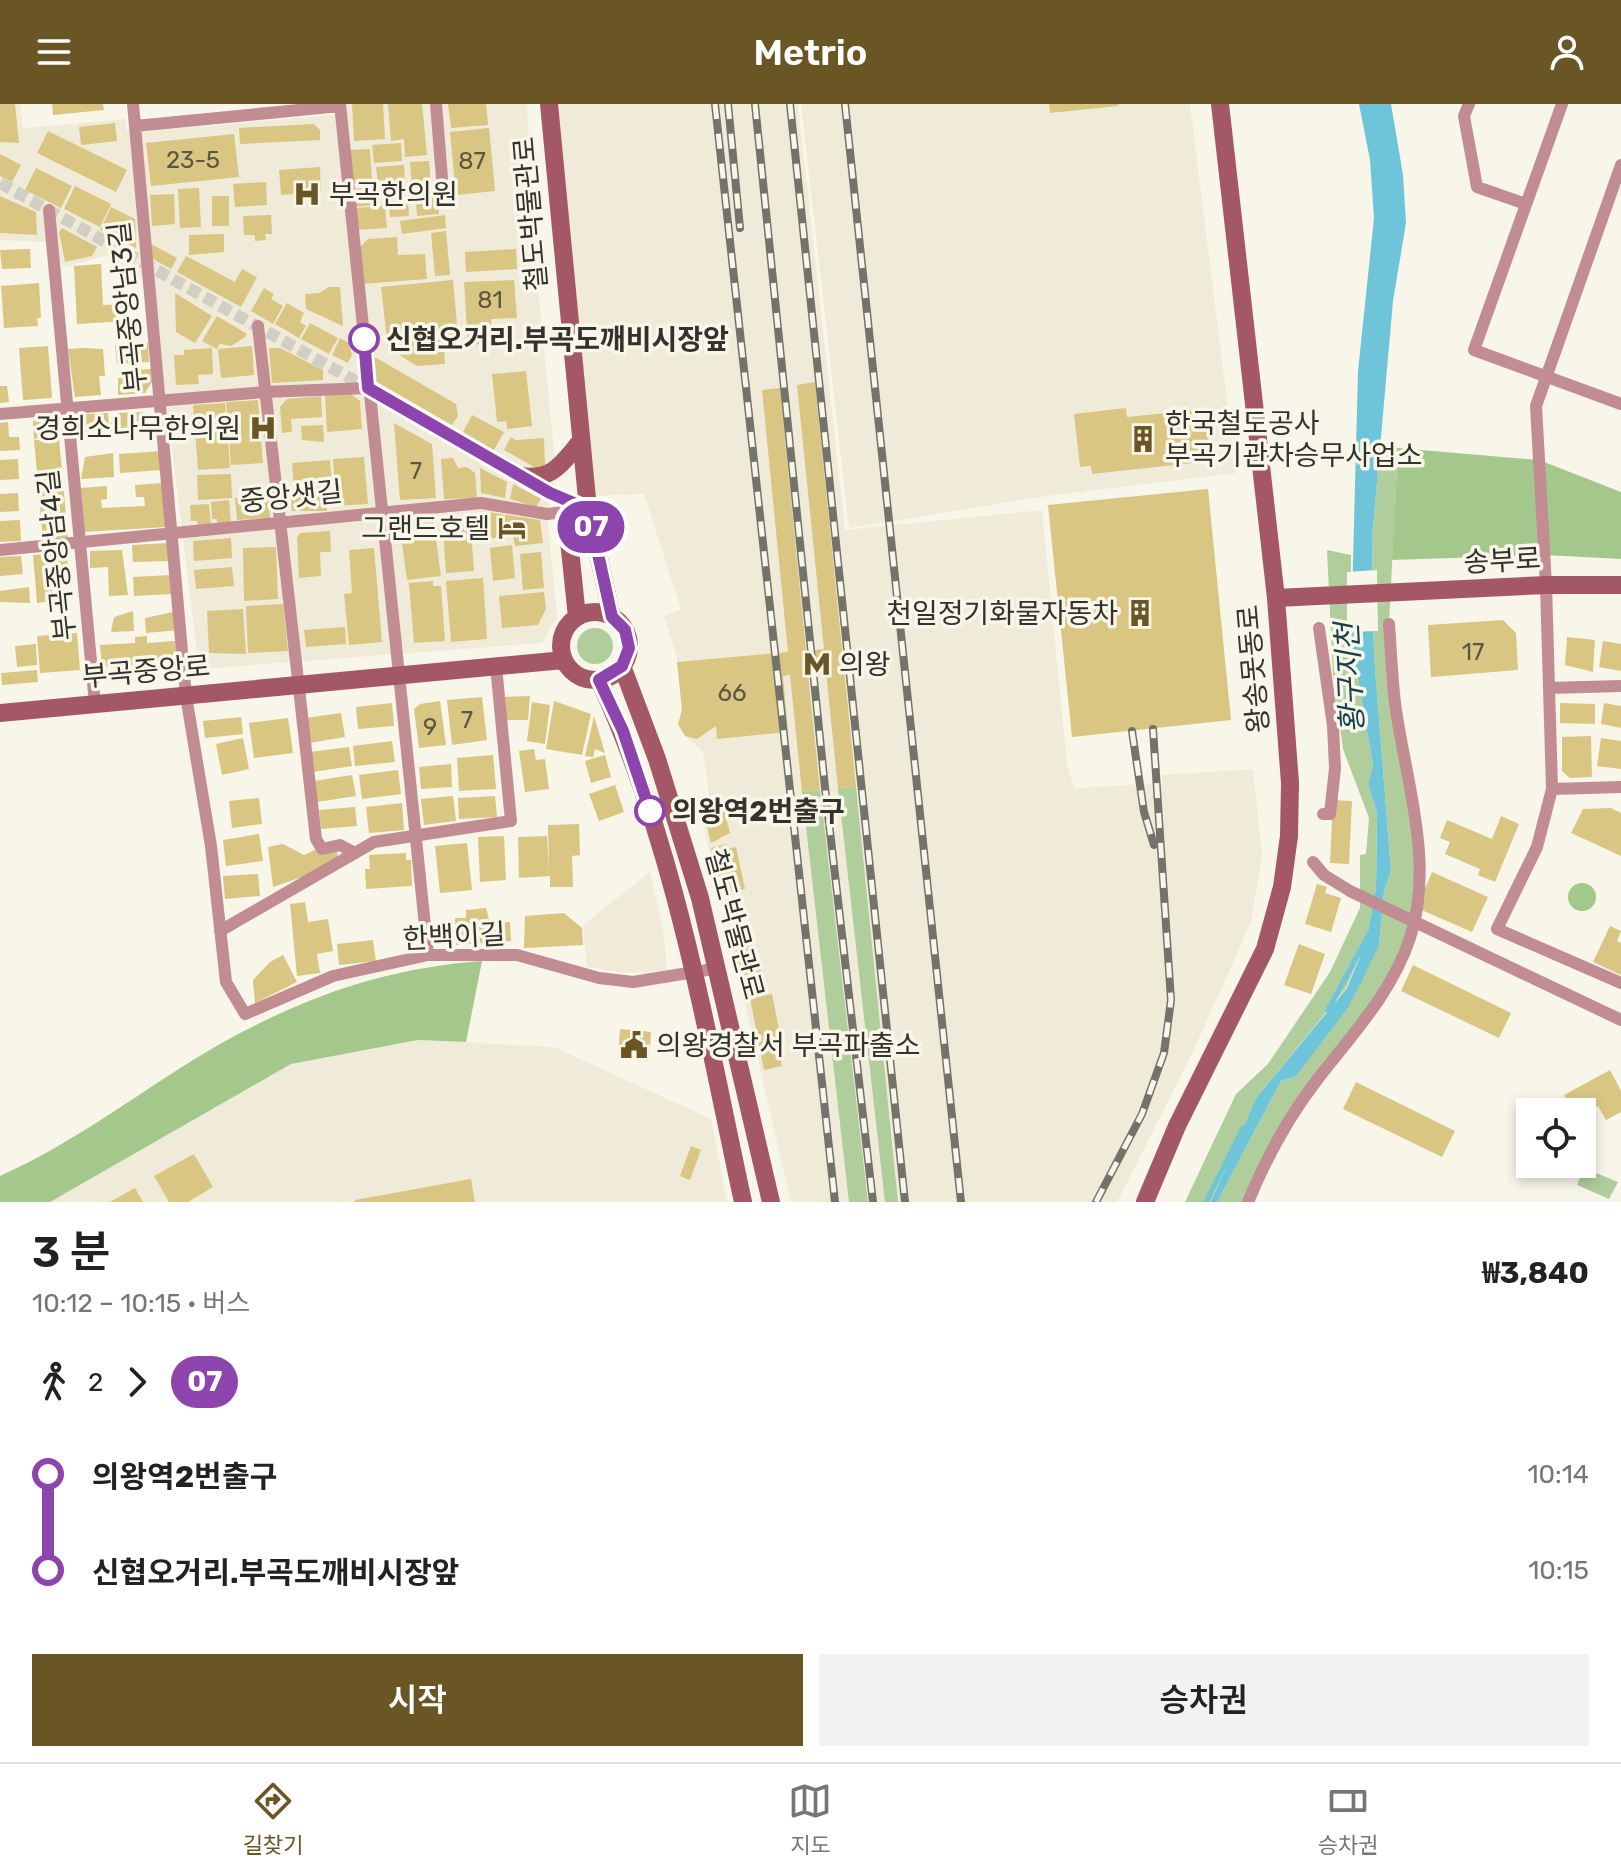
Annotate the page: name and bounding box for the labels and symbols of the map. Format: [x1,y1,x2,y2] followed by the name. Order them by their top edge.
[507,136,554,292] street label: 철도박물관로
[166,146,220,174] house number: 23-5
[458,147,486,175] house number: 87
[329,178,458,211] place label: 부곡한의원
[292,179,322,209] hospital icon: 부곡한의원
[102,220,153,394] street label: 부곡중앙남3길
[477,286,503,314] house number: 81
[386,323,729,356] place label: 신협오거리.부곡도깨비시장앞
[349,324,379,354] marker: 신협오거리.부곡도깨비시장앞
[1165,407,1423,472] place label: 한국철도공사 부곡기관차승무사업소
[35,412,241,445] place label: 경희소나무한의원
[248,413,278,443] hospital icon: 경희소나무한의원
[1128,424,1158,454] building icon: 한국철도공사 부곡기관차승무사업소
[410,457,422,485] house number: 7
[31,468,82,642] street label: 부곡중앙남4길
[238,475,344,518] street label: 중앙샛길
[555,501,627,553] line badge: 07
[361,512,490,545] place label: 그랜드호텔
[497,513,527,543] hotel icon: 그랜드호텔
[1463,542,1541,579] street label: 송부로
[886,597,1118,630] place label: 천일정기화물자동차
[1125,598,1155,628] building icon: 천일정기화물자동차
[1231,603,1276,735] street label: 왕송못동로
[1329,619,1371,734] water label: 황구지천
[1462,638,1484,666] house number: 17
[839,648,891,681] place label: 의왕
[80,649,212,694] street label: 부곡중앙로
[802,649,832,679] metro station icon: 의왕
[718,679,746,707] house number: 66
[461,706,473,734] house number: 7
[423,713,437,741] house number: 9
[672,795,845,828] place label: 의왕역2번출구
[635,796,665,826] marker: 의왕역2번출구
[699,845,770,1003] street label: 철도박물관로
[402,917,506,956] street label: 한백이길
[656,1029,920,1062] place label: 의왕경찰서 부곡파출소
[619,1030,649,1060] public building icon: 의왕경찰서 부곡파출소

